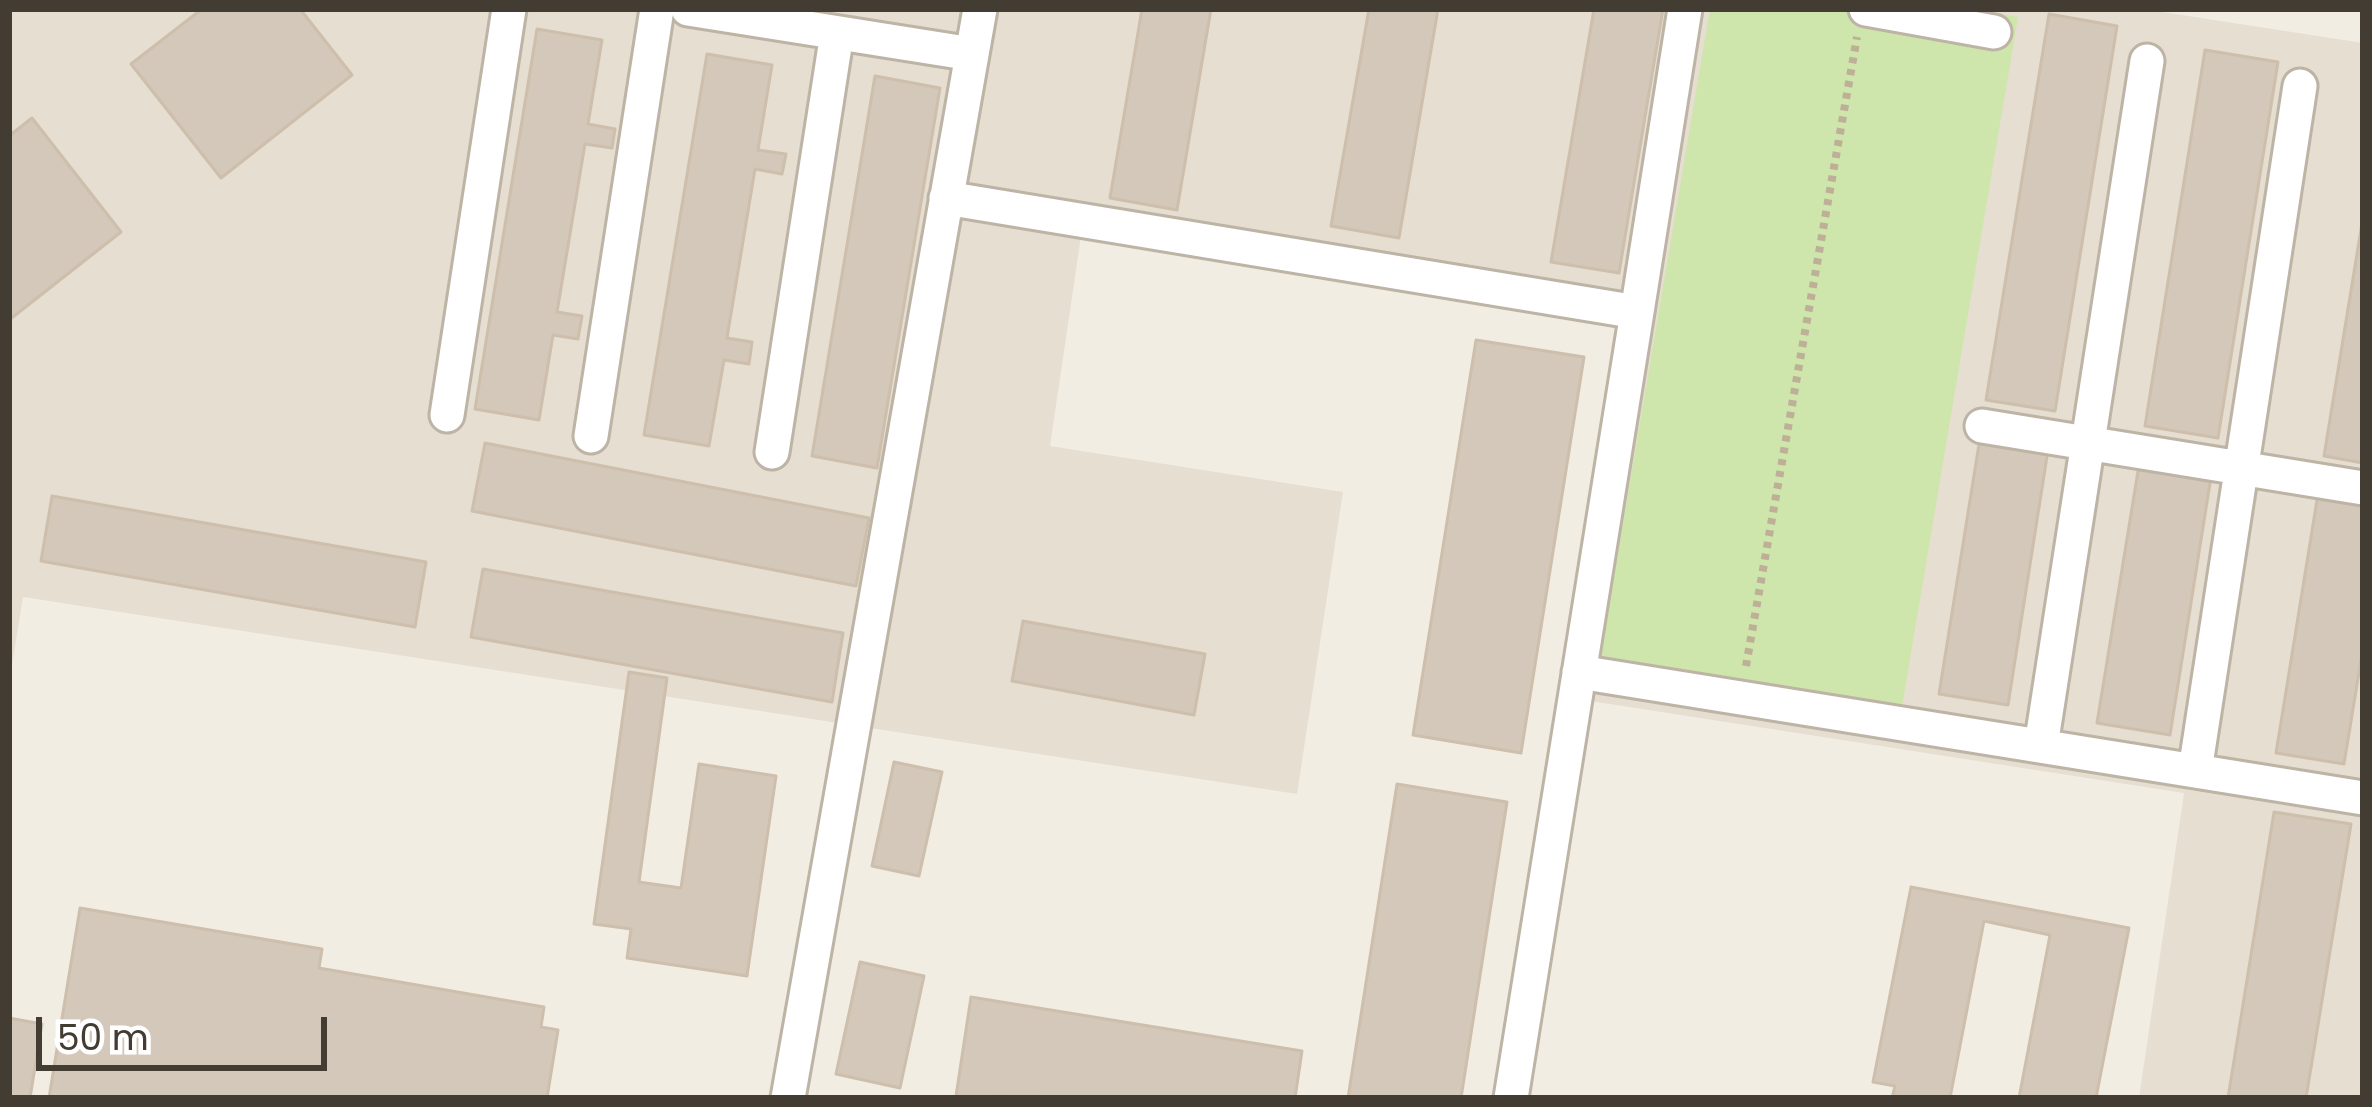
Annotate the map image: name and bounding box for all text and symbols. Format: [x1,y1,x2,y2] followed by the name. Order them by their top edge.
[42,993,333,1067] scale bar
[57,1012,149,1063] text: 50 m

